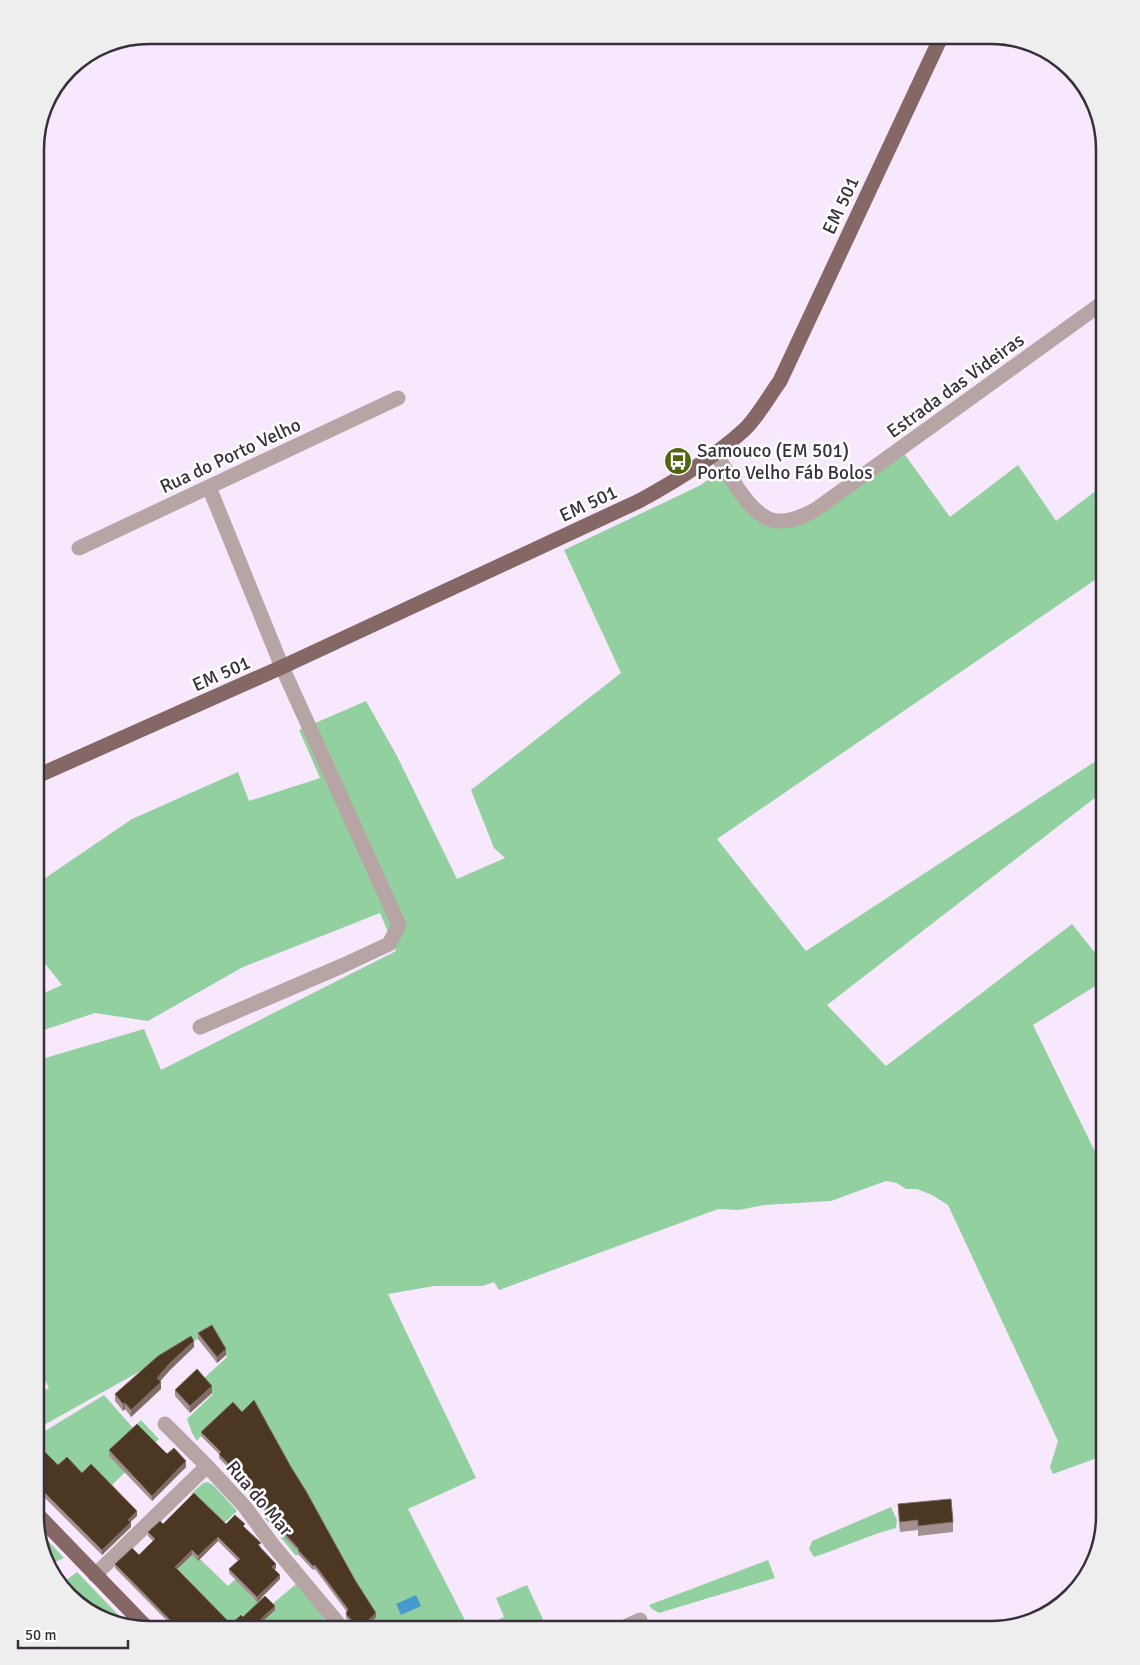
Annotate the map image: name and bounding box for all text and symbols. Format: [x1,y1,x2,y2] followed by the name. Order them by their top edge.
[817,173,865,238] street label: EM 501
[882,328,1029,444] street label: Estrada das Videiras
[156,413,305,499] street label: Rua do Porto Velho
[697,439,873,485] place label: Samouco (EM 501) Porto Velho Fáb Bolos
[663,446,693,476] bus stop icon: Samouco (EM 501) Porto Velho Fáb Bolos
[556,480,621,528] street label: EM 501
[189,651,254,697] street label: EM 501
[221,1456,298,1541] street label: Rua do Mar
[18,1618,128,1650] scale bar
[25,1626,56,1644] text: 50 m

